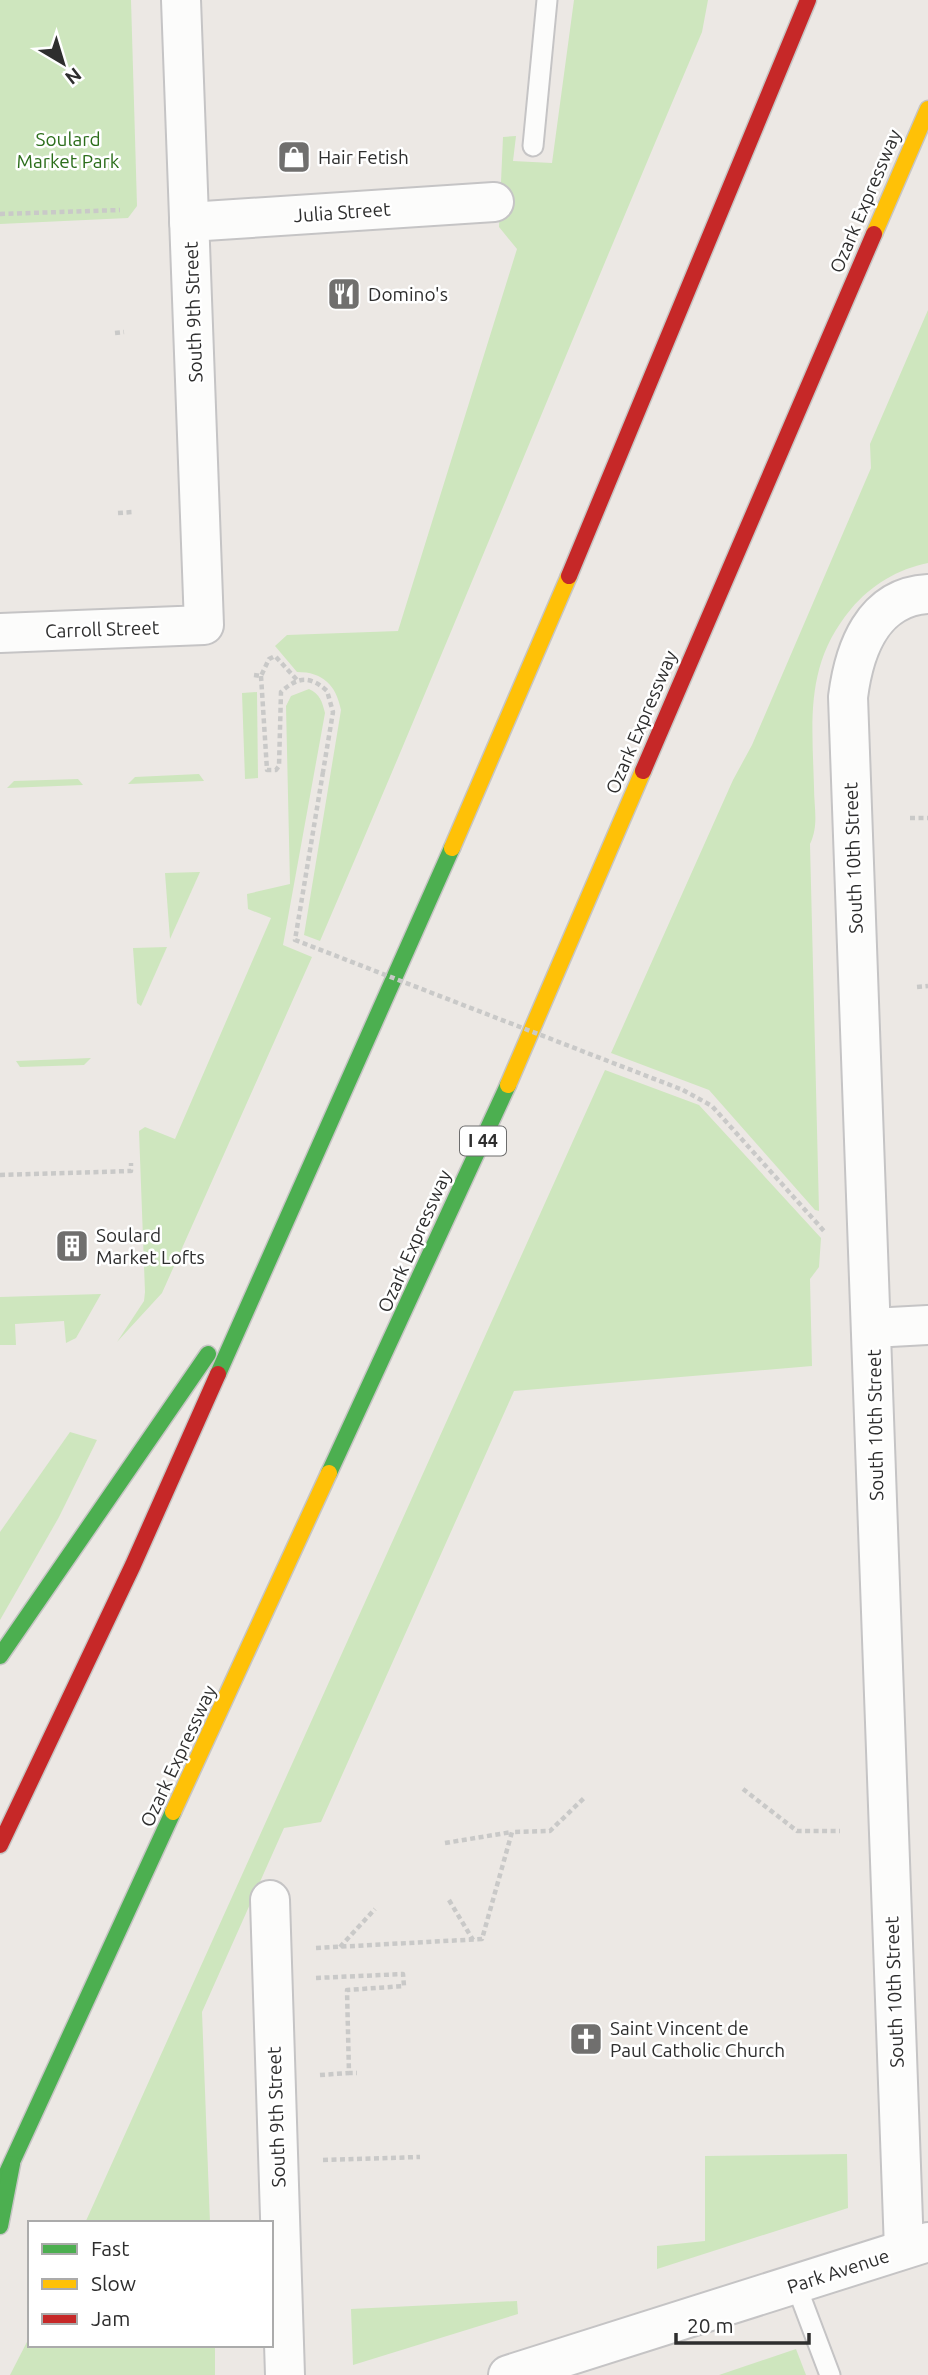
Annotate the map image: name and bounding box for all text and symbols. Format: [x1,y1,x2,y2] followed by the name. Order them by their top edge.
[28,28,98,98] north arrow
[61,63,86,89] text: N
[825,126,905,276] street label: Ozark Expressway
[17,128,120,172] park label: Soulard Market Park
[275,138,313,176] shop icon: Hair Fetish
[318,146,409,168] place label: Hair Fetish
[293,198,392,226] street label: Julia Street
[180,241,206,383] street label: South 9th Street
[325,275,363,313] restaurant icon: Domino's
[368,283,448,305] place label: Domino's
[45,616,160,642] street label: Carroll Street
[601,647,681,797] street label: Ozark Expressway
[839,781,867,934] street label: South 10th Street
[460,1126,506,1156] road number: I 44
[373,1166,455,1316] street label: Ozark Expressway
[96,1224,205,1268] place label: Soulard Market Lofts
[53,1227,91,1265] building icon: Soulard Market Lofts
[863,1348,887,1501] street label: South 10th Street
[136,1682,220,1830] street label: Ozark Expressway
[880,1915,908,2068] street label: South 10th Street
[610,2017,785,2061] place label: Saint Vincent de Paul Catholic Church
[567,2020,605,2058] church icon: Saint Vincent de Paul Catholic Church
[263,2046,289,2188] street label: South 9th Street
[28,2221,273,2347] legend
[91,2236,129,2260] text: Fast
[784,2244,892,2298] street label: Park Avenue
[91,2271,136,2295] text: Slow
[676,2302,809,2346] scale bar
[91,2306,130,2330] text: Jam
[687,2313,734,2337] text: 20 m

